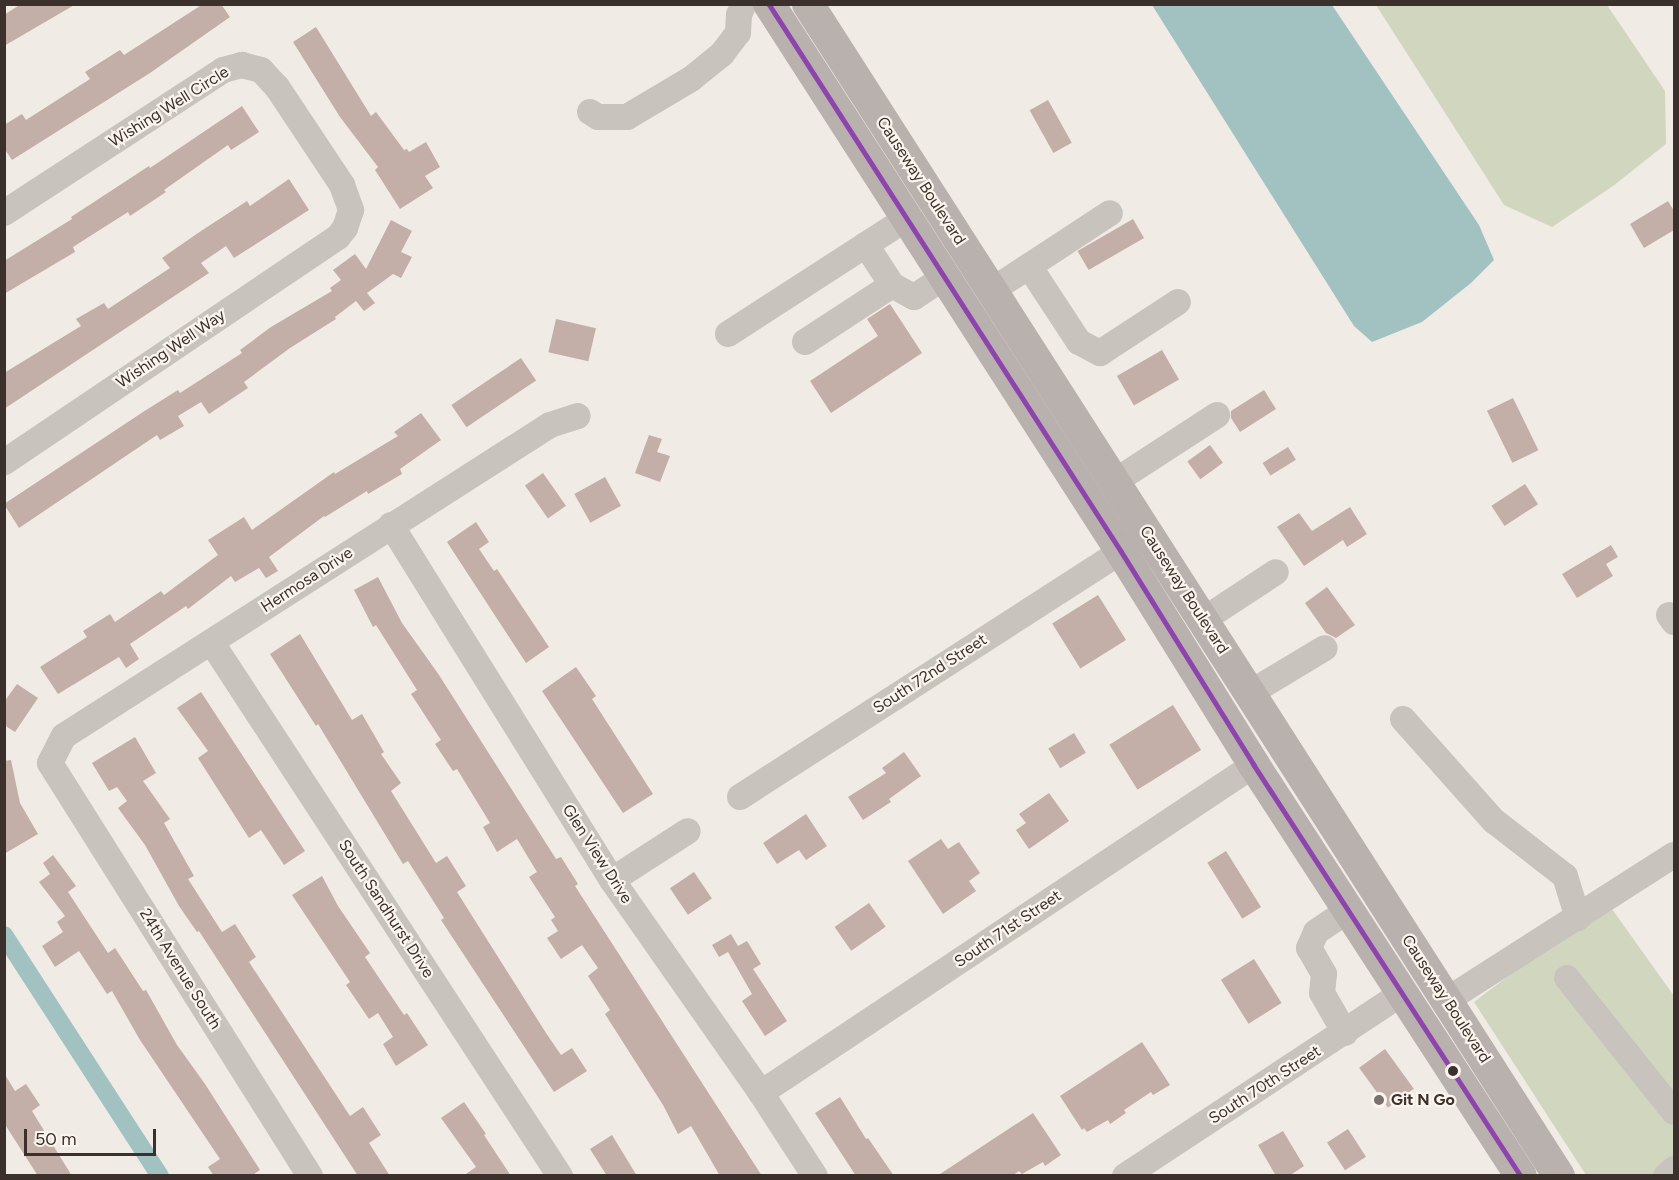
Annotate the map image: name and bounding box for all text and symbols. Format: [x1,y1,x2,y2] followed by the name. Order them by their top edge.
[106,62,232,152] street label: Wishing Well Circle
[873,114,969,248] street label: Causeway Boulevard
[113,306,229,392] street label: Wishing Well Way
[1136,523,1232,657] street label: Causeway Boulevard
[257,543,357,617] street label: Hermosa Drive
[870,630,990,718] street label: South 72nd Street
[558,801,636,907] street label: Glen View Drive
[334,836,438,982] street label: South Sandhurst Drive
[951,886,1065,972] street label: South 71st Street
[135,905,225,1033] street label: 24th Avenue South
[1398,932,1494,1066] street label: Causeway Boulevard
[1205,1042,1325,1128] street label: South 70th Street
[1447,1065,1459,1077] unlabelled marker
[1391,1090,1455,1110] place label: Git N Go
[1372,1093,1386,1107] marker: Git N Go
[27,1117,159,1155] scale bar
[35,1128,77,1150] text: 50 m

